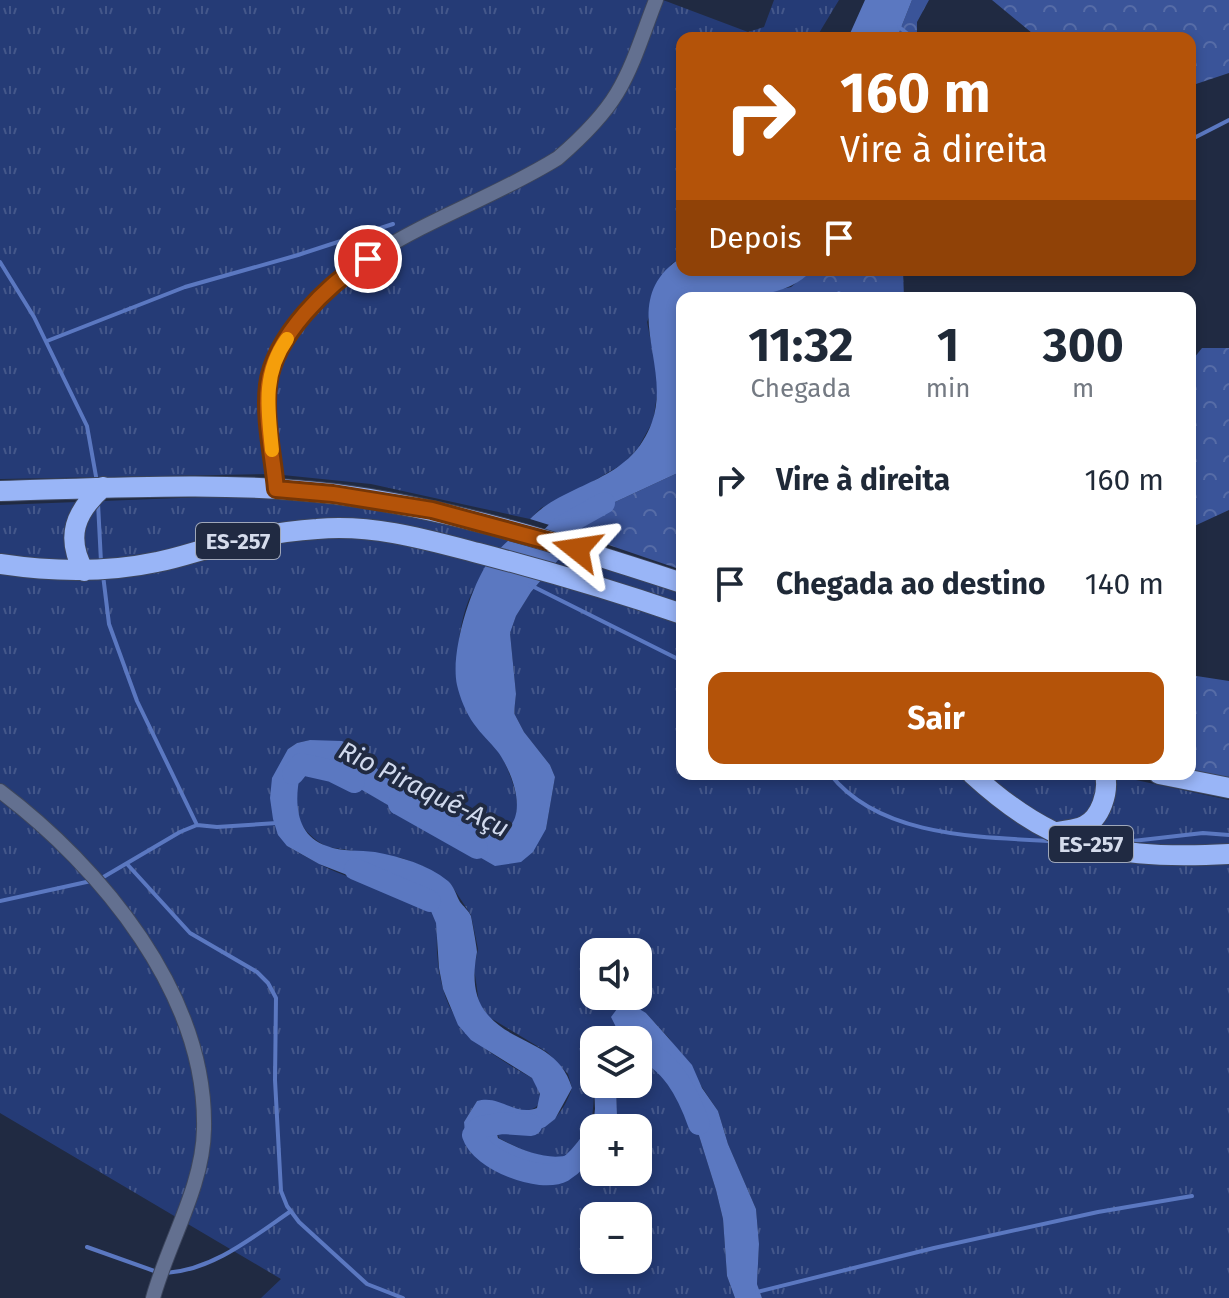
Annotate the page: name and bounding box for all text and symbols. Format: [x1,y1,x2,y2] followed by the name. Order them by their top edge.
[840,60,991,127] text: 160 m
[708,64,812,168] icon: right
[840,128,1048,172] text: Vire à direita
[817,216,861,260] icon: arrive
[708,220,801,256] text: Depois
[334,225,402,293] pin
[346,237,390,281] icon: arrive
[748,316,853,374] text: 11:32
[937,316,959,374] text: 1
[1043,316,1124,374] text: 300
[751,373,851,404] text: Chegada
[926,373,971,404] text: min
[1072,373,1094,404] text: m
[708,458,752,502] icon: right
[776,462,950,498] text: Vire à direita
[1085,462,1164,498] text: 160 m
[535,507,619,591] position arrow
[196,523,280,559] road number: ES-257
[708,562,752,606] icon: arrive
[776,566,1046,602] text: Chegada ao destino
[1085,566,1164,602] text: 140 m
[708,672,1164,764] button: Sair
[334,735,514,844] water label: Rio Piraquê-Açu
[1049,826,1133,862] road number: ES-257
[580,938,652,1274] map controls
[580,938,652,1010] button: sound
[580,1026,652,1098] button: layers
[580,1114,652,1186] button: +
[580,1202,652,1274] button: −

